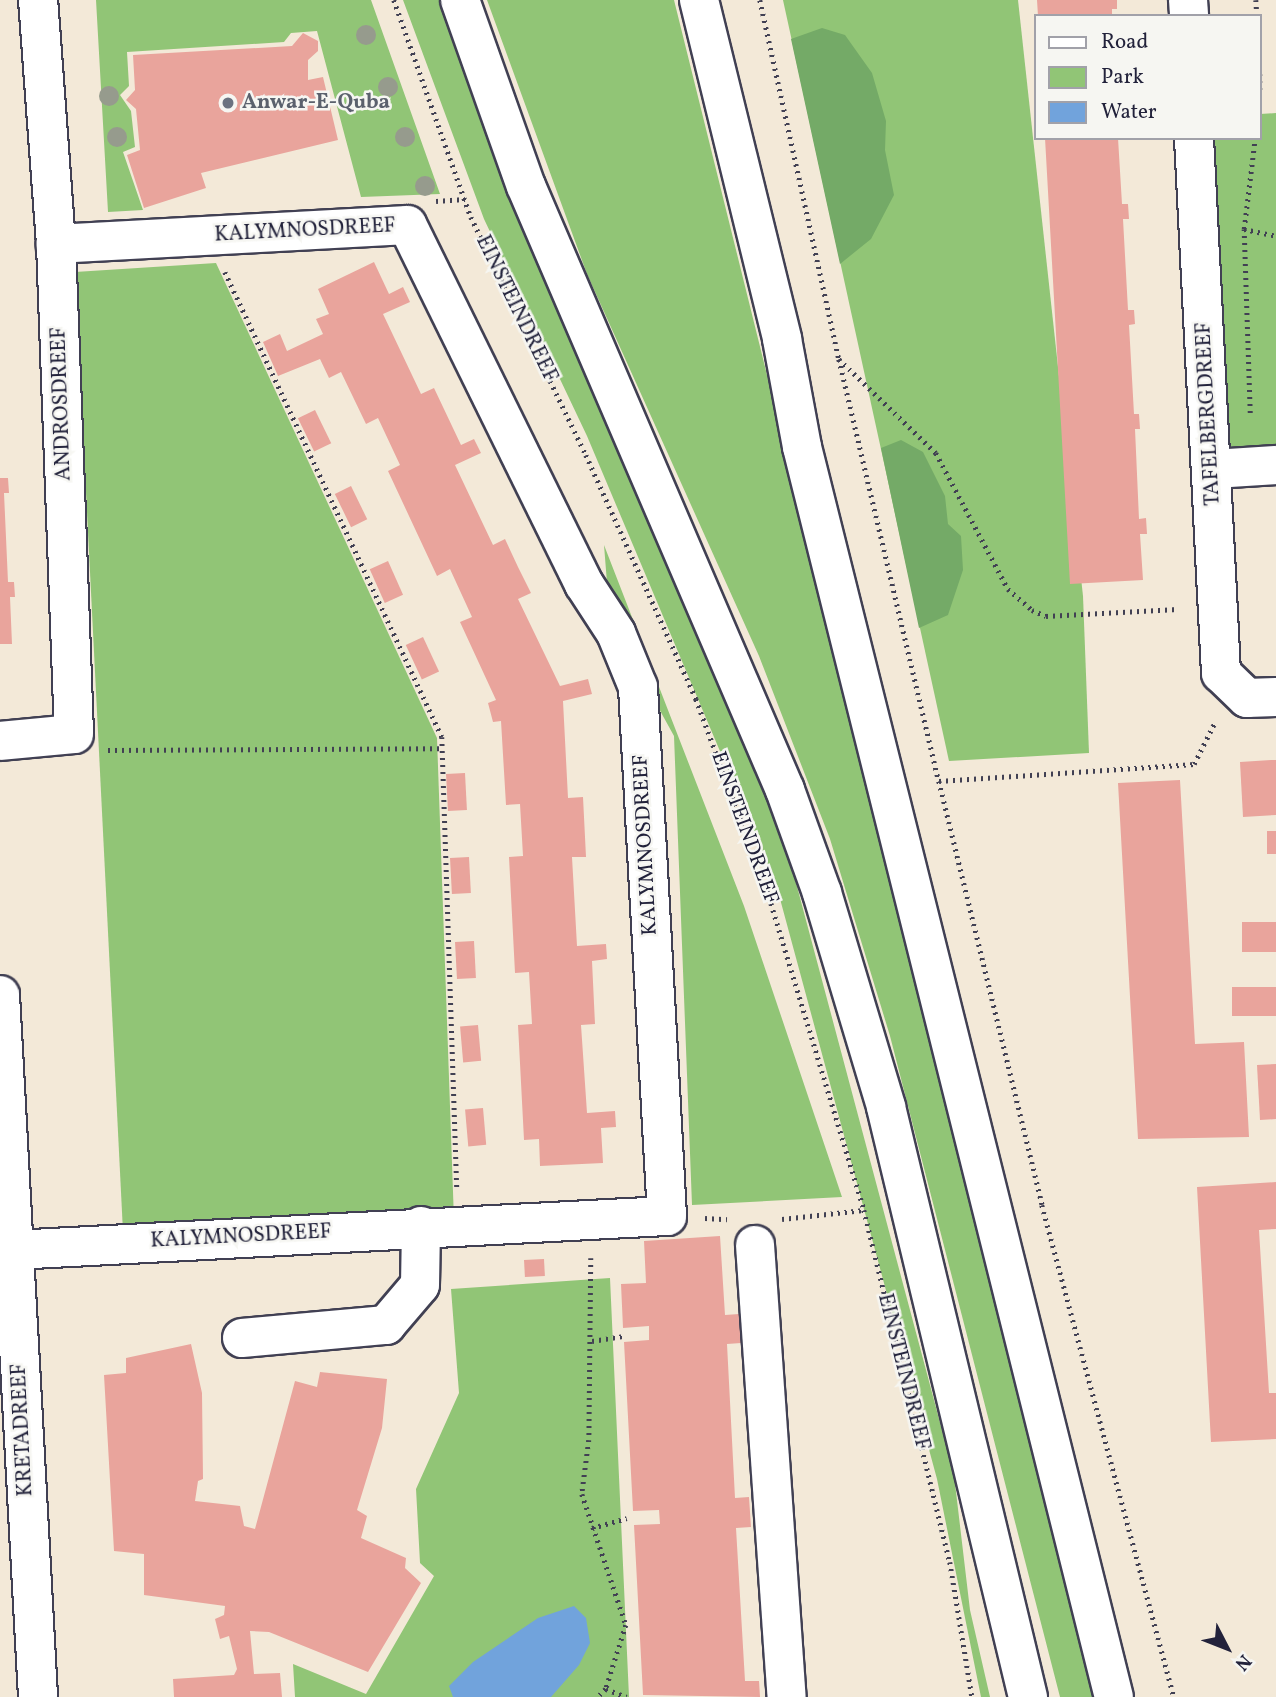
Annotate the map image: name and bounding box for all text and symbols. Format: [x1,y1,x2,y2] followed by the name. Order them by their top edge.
[1034,14,1262,140] legend
[1101,28,1148,57] text: Road
[1101,63,1144,92] text: Park
[242,90,390,116] place label: Anwar-E-Quba
[220,95,236,111] marker: Anwar-E-Quba
[1101,98,1157,127] text: Water
[214,214,396,248] street label: KALYMNOSDREEF
[469,231,563,387] street label: EINSTEINDREEF
[1192,322,1226,506] street label: TAFELBERGDREEF
[47,327,77,481] street label: ANDROSDREEF
[705,748,783,908] street label: EINSTEINDREEF
[629,754,663,936] street label: KALYMNOSDREEF
[150,1220,332,1254] street label: KALYMNOSDREEF
[871,1291,935,1453] street label: EINSTEINDREEF
[7,1363,39,1497] street label: KRETADREEF
[1192,1613,1262,1683] north arrow
[1228,1648,1257,1676] text: N

